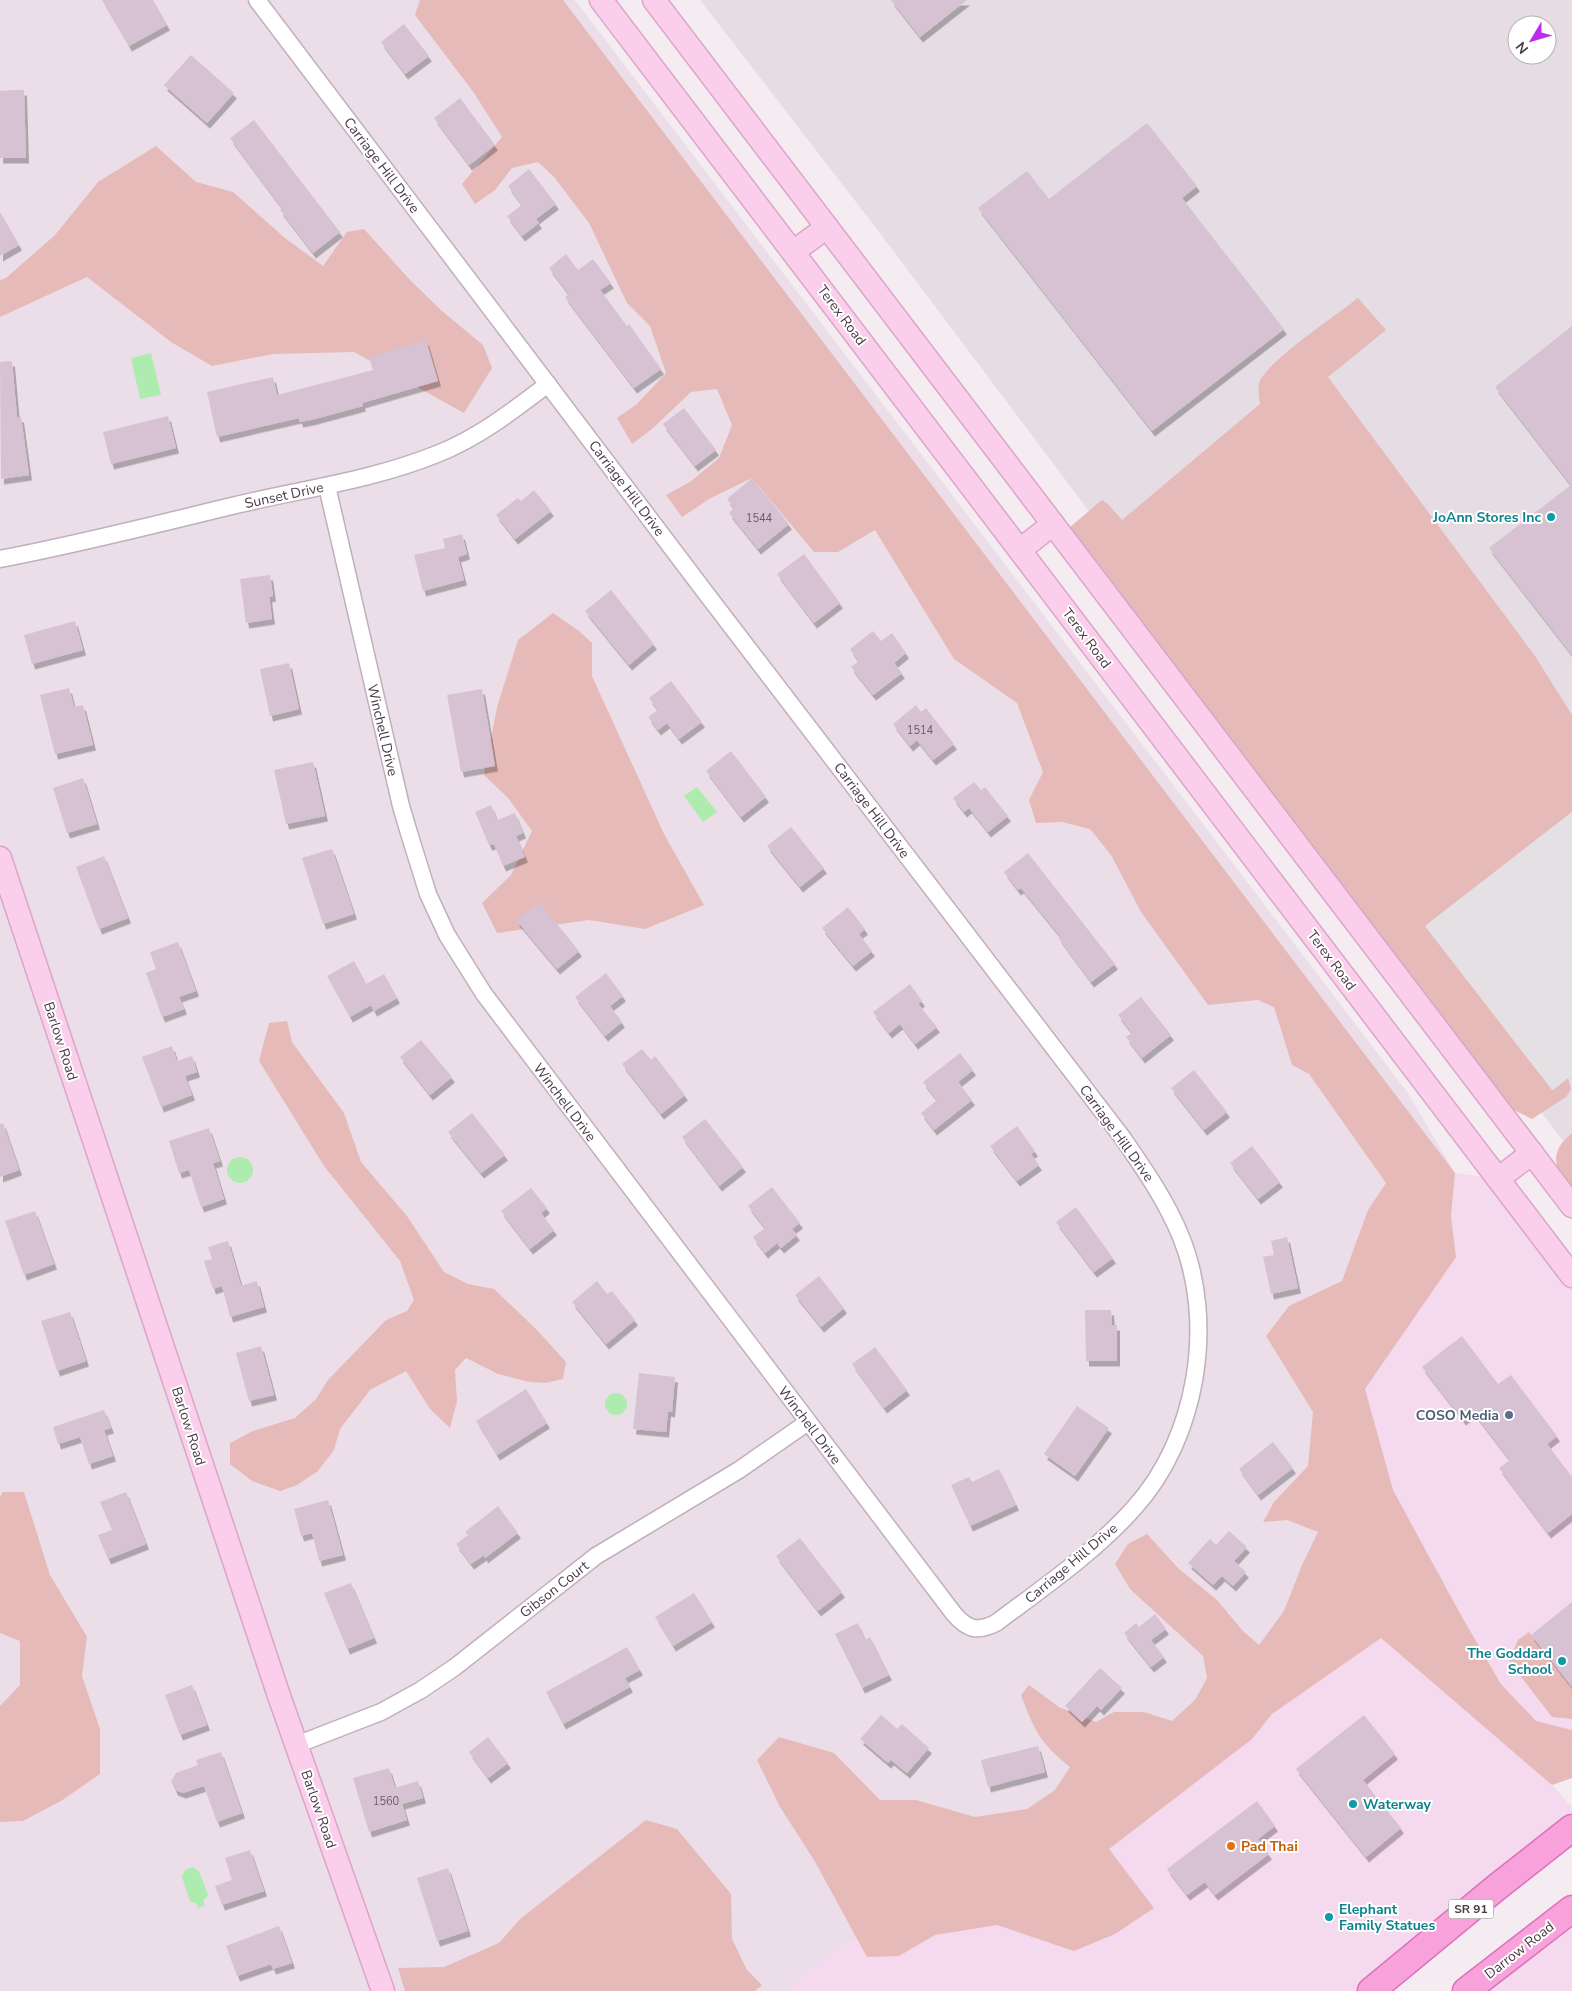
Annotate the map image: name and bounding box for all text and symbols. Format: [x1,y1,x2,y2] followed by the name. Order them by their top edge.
[1507,15,1557,65] north arrow
[1511,38,1533,58] text: N
[339,113,424,217] street label: Carriage Hill Drive
[813,281,870,349] street label: Terex Road
[584,436,669,540] street label: Carriage Hill Drive
[243,478,325,513] street label: Sunset Drive
[1432,508,1541,527] place label: JoAnn Stores Inc
[746,511,773,526] house number: 1544
[1545,511,1557,523] marker: JoAnn Stores Inc
[1058,604,1115,672] street label: Terex Road
[363,682,402,778] street label: Winchell Drive
[907,723,934,738] house number: 1514
[829,758,914,862] street label: Carriage Hill Drive
[1303,926,1360,994] street label: Terex Road
[39,999,82,1083] street label: Barlow Road
[529,1059,600,1145] street label: Winchell Drive
[1075,1081,1158,1186] street label: Carriage Hill Drive
[774,1382,845,1468] street label: Winchell Drive
[167,1384,210,1468] street label: Barlow Road
[1416,1406,1499,1425] place label: COSO Media
[1503,1409,1515,1421] marker: COSO Media
[1021,1519,1122,1608] street label: Carriage Hill Drive
[516,1556,593,1622] street label: Gibson Court
[1467,1644,1553,1679] place label: The Goddard School
[1556,1655,1568,1667] marker: The Goddard School
[296,1767,341,1851] street label: Barlow Road
[373,1794,400,1809] house number: 1560
[1363,1795,1432,1814] place label: Waterway
[1347,1798,1359,1810] marker: Waterway
[1241,1837,1298,1856] place label: Pad Thai
[1225,1840,1237,1852] marker: Pad Thai
[1339,1900,1435,1935] place label: Elephant Family Statues
[1448,1900,1494,1918] road number: SR 91
[1323,1911,1335,1923] marker: Elephant Family Statues
[1481,1917,1558,1984] street label: Darrow Road

